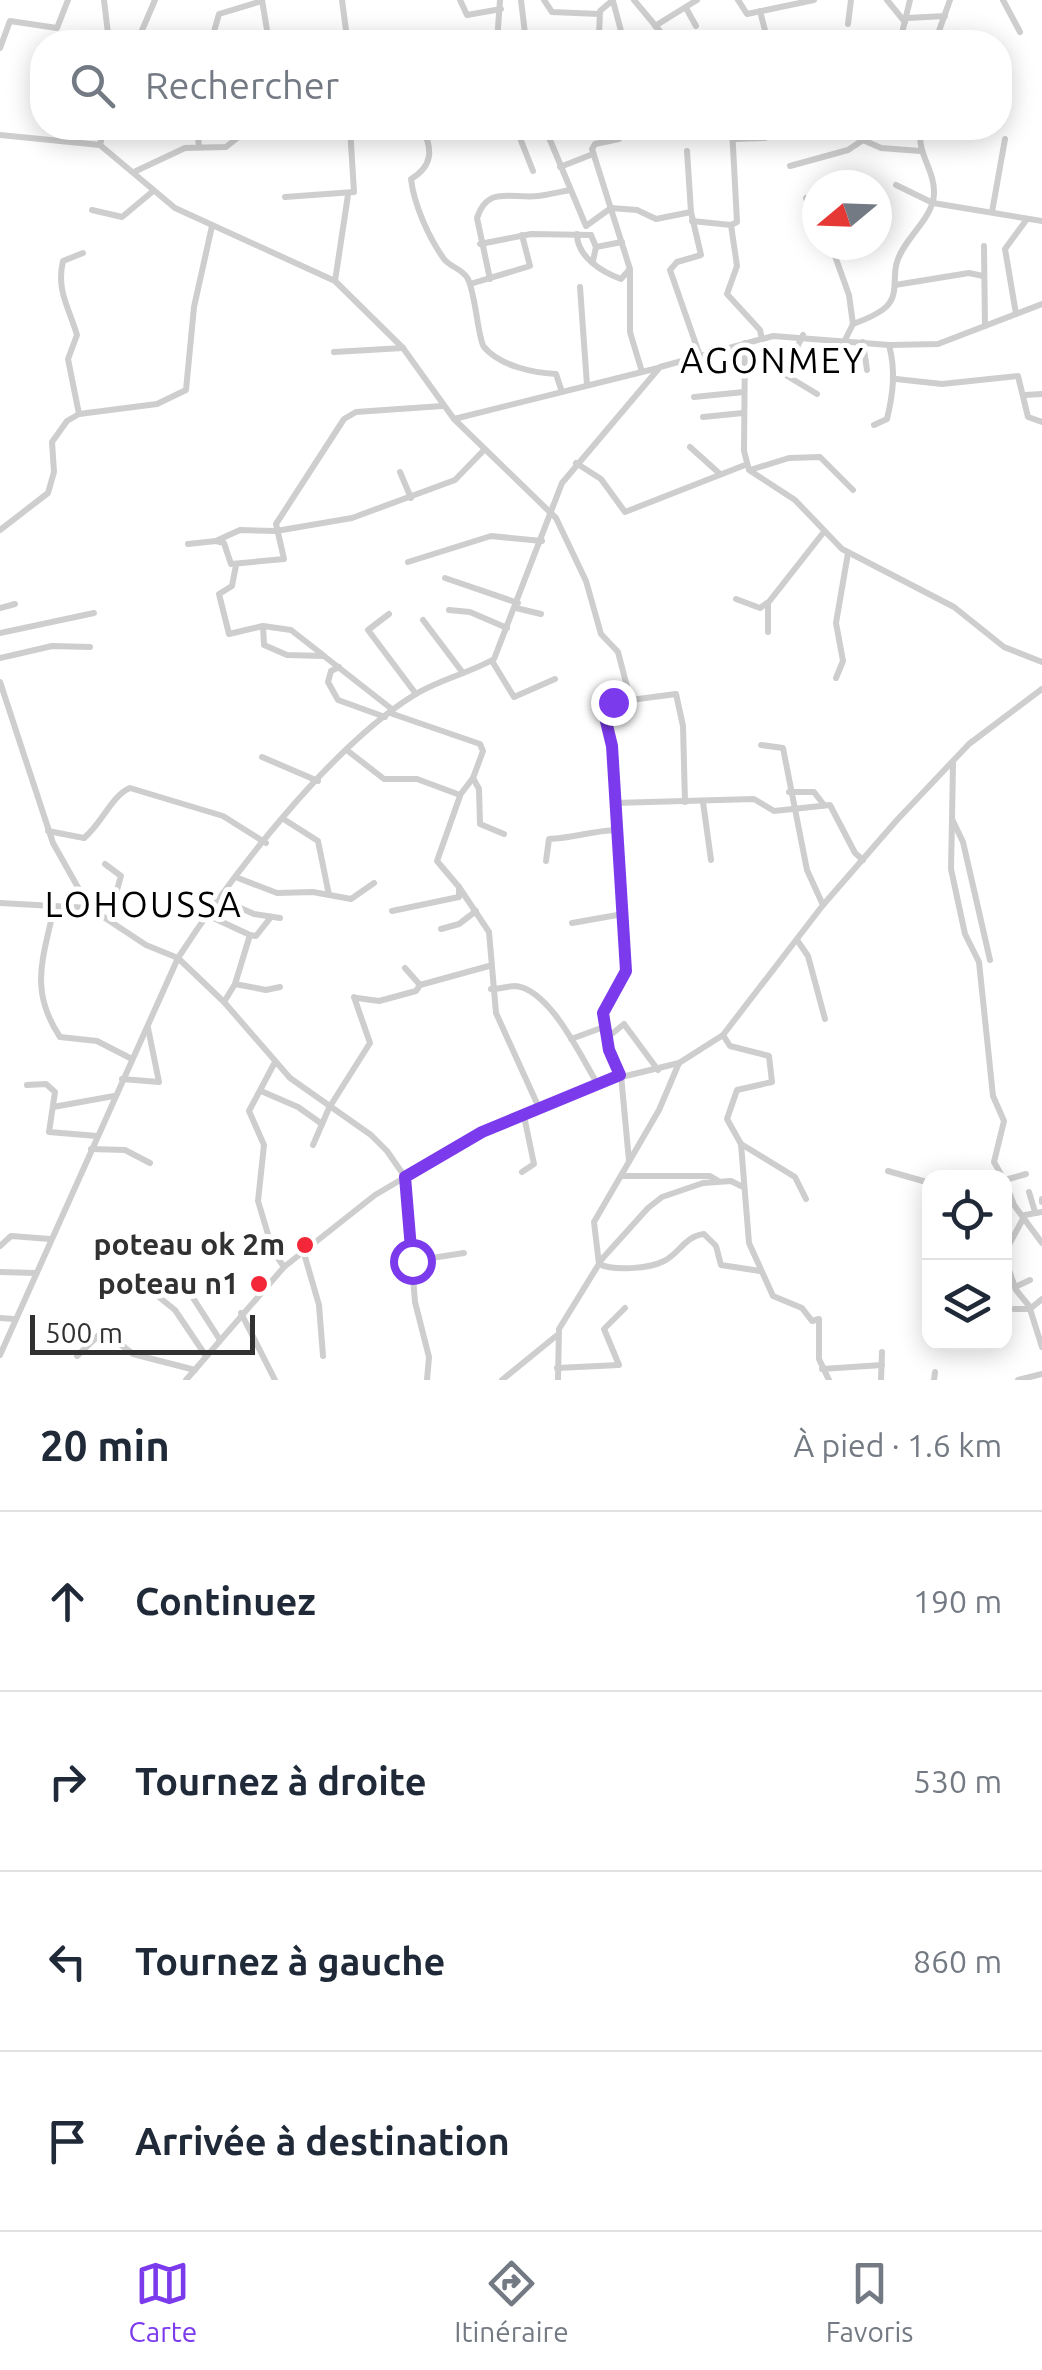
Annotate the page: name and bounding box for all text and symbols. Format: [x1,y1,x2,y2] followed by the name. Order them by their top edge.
[30,30,1012,140] search box
[65,58,120,113] icon: search
[145,64,339,106] text: Rechercher
[802,170,892,260] north arrow
[680,340,866,380] district label: AGONMEY
[591,680,637,726] route end
[45,884,243,924] district label: LOHOUSSA
[922,1170,1012,1350] map controls
[922,1170,1012,1260] button: locate
[93,1227,285,1261] place label: poteau ok 2m
[294,1234,316,1256] marker: poteau ok 2m
[390,1239,436,1285] route start
[922,1260,1012,1350] button: layers
[98,1266,239,1300] place label: poteau n1
[248,1273,270,1295] marker: poteau n1
[30,1310,255,1354] scale bar
[45,1317,123,1348] text: 500 m
[40,1422,170,1469] text: 20 min
[793,1427,1002,1463] text: À pied · 1.6 km
[40,1574,95,1629] icon: ahead
[135,1580,316,1622] text: Continuez
[913,1583,1002,1619] text: 190 m
[40,1754,95,1809] icon: right
[135,1760,427,1802] text: Tournez à droite
[913,1763,1002,1799] text: 530 m
[40,1934,95,1989] icon: left
[135,1940,445,1982] text: Tournez à gauche
[913,1943,1002,1979] text: 860 m
[40,2114,95,2169] icon: arrive
[135,2120,510,2162] text: Arrivée à destination
[129,2256,197,2347] tab: Carte
[454,2256,569,2347] tab: Itinéraire
[826,2256,913,2347] tab: Favoris

